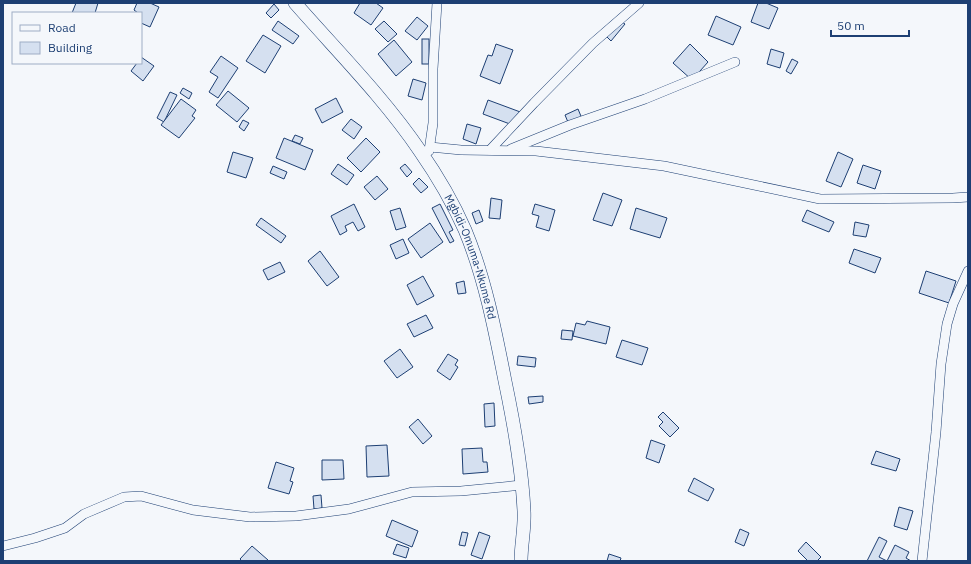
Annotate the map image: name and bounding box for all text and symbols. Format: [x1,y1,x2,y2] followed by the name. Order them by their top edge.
[12,12,142,64] legend
[831,12,909,38] scale bar
[837,18,865,33] text: 50 m
[48,20,76,35] text: Road
[48,40,93,55] text: Building
[441,192,499,321] street label: Mgbidi-Omuma-Nkume Rd

